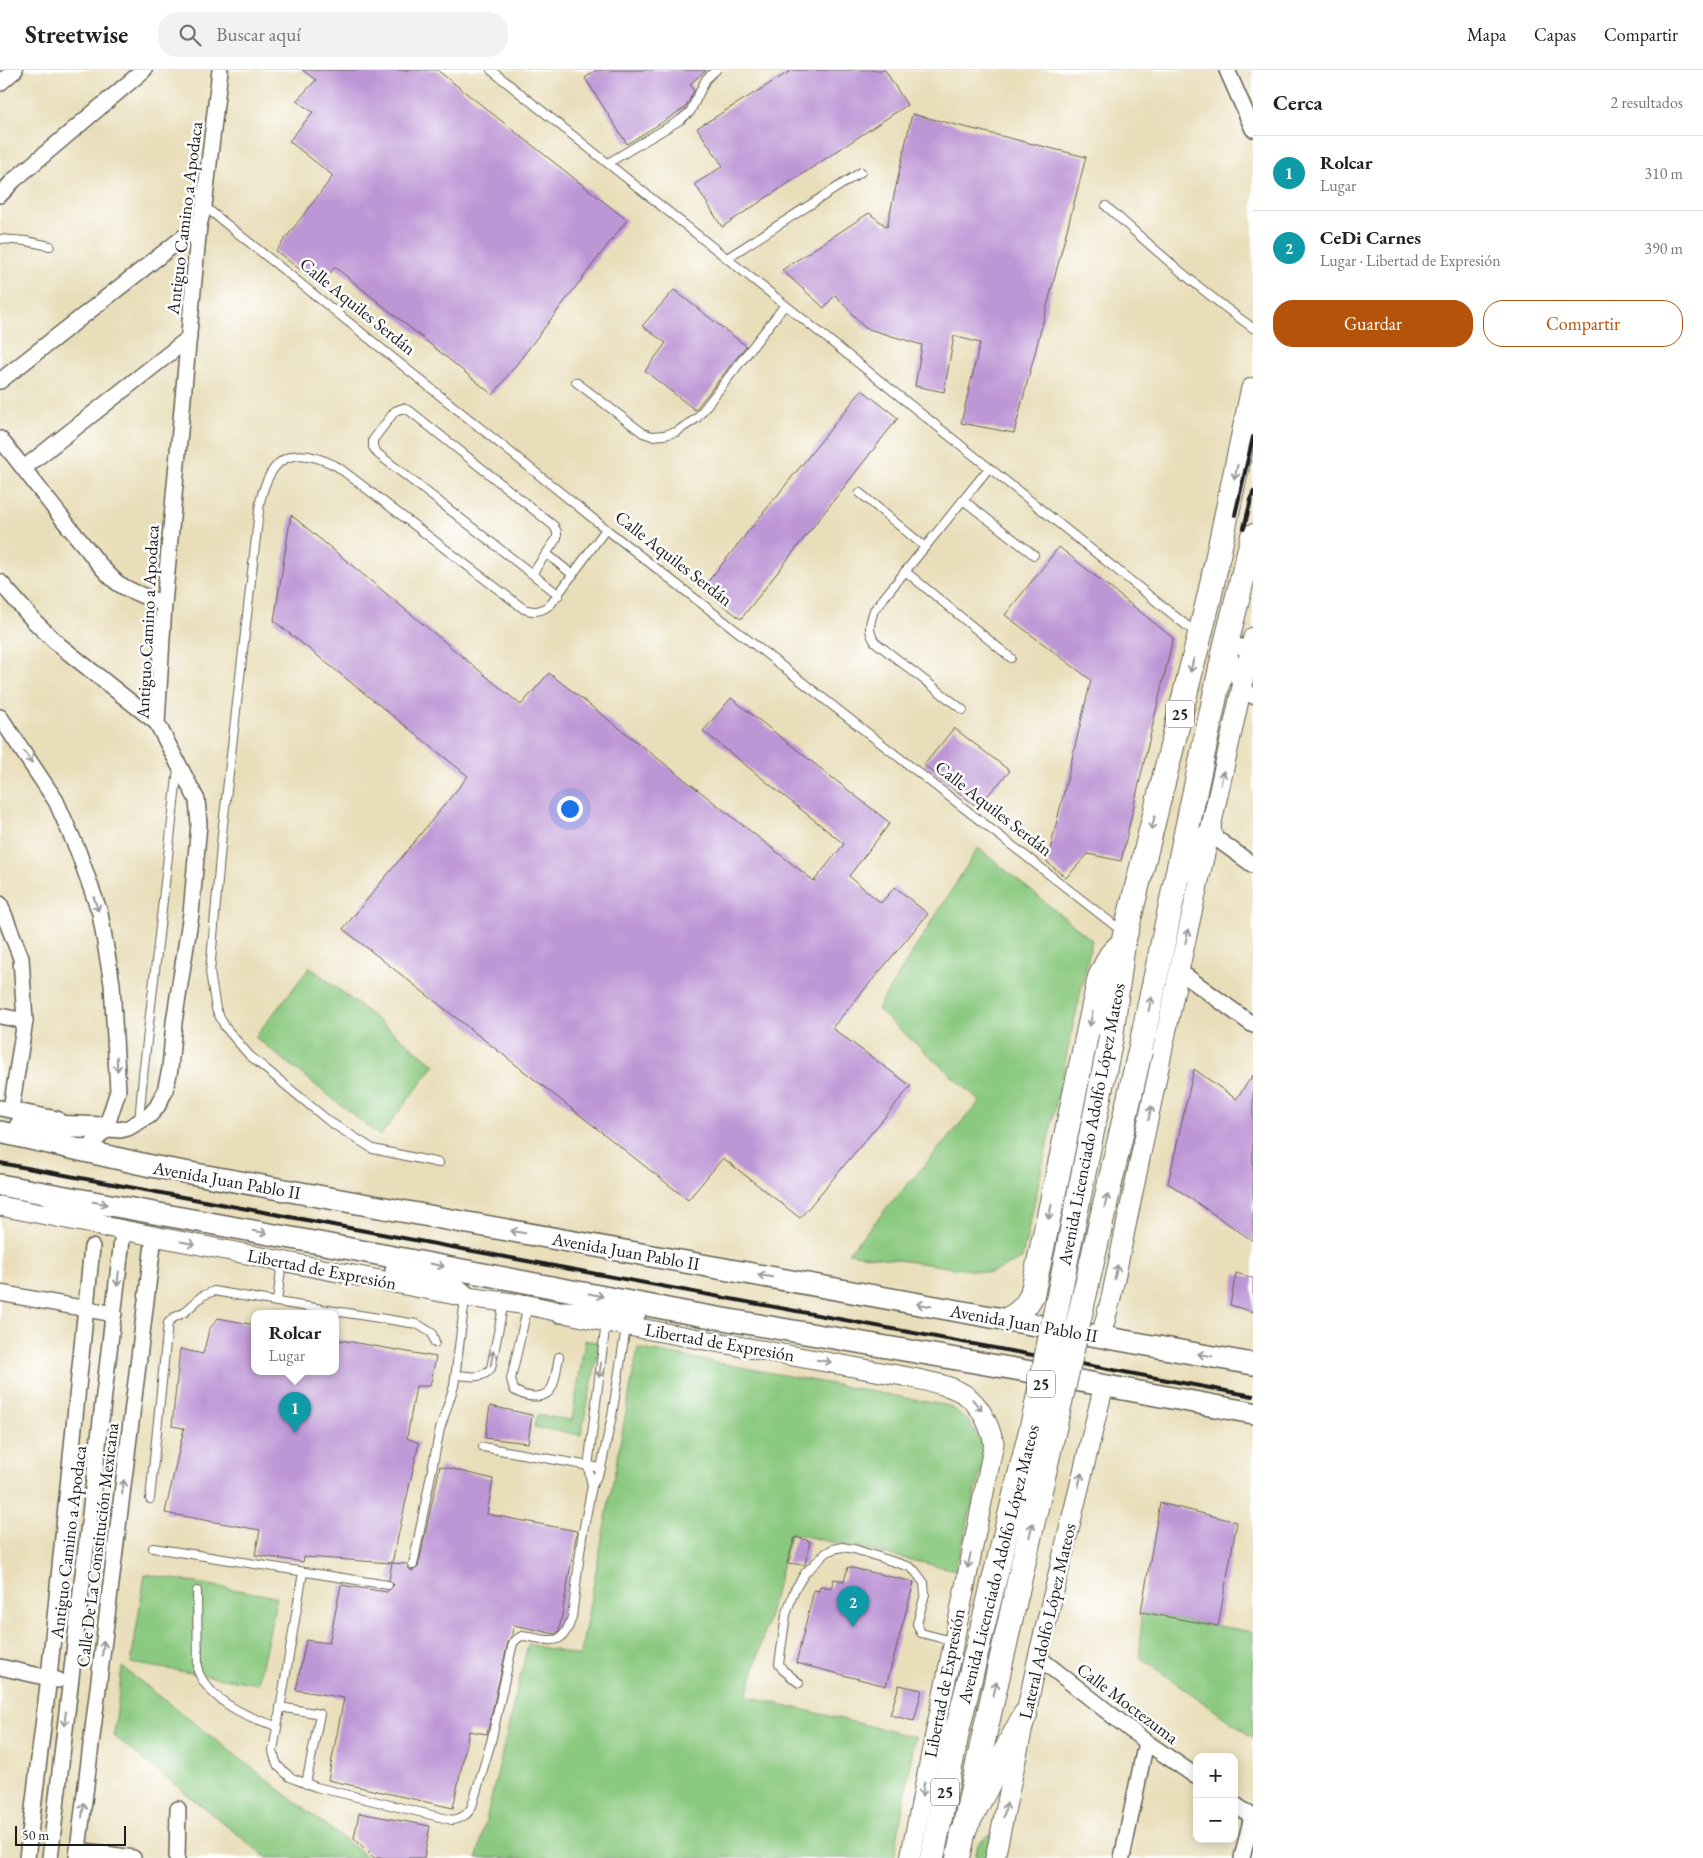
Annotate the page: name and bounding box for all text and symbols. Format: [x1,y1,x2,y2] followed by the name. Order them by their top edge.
[158,12,508,57] search box
[25,19,128,50] text: Streetwise
[176,21,204,49] icon: search
[216,22,301,47] text: Buscar aquí
[1467,23,1506,46] text: Mapa
[1534,23,1576,46] text: Capas
[1604,23,1678,46] text: Compartir
[1273,89,1323,116] text: Cerca
[1611,92,1683,113] text: 2 resultados
[161,119,207,317] street label: Antiguo Camino a Apodaca
[1320,150,1373,175] text: Rolcar
[1285,163,1293,184] text: 1
[1644,163,1683,184] text: 310 m
[1320,175,1356,196] text: Lugar
[1320,225,1421,250] text: CeDi Carnes
[1285,238,1293,259] text: 2
[1644,238,1683,259] text: 390 m
[1320,250,1501,271] text: Lugar · Libertad de Expresión
[295,252,421,360] street label: Calle Aquiles Serdán
[1273,300,1473,347] button: Guardar
[1483,300,1683,347] button: Compartir
[1230,464,1240,480] one-way arrow
[611,505,738,611] street label: Calle Aquiles Serdán
[130,524,164,721] street label: Antiguo Camino a Apodaca
[1187,656,1196,672] one-way arrow
[1166,700,1194,728] road number: 25
[23,750,33,764] one-way arrow
[931,755,1058,861] street label: Calle Aquiles Serdán
[1218,770,1227,786] one-way arrow
[557,796,583,822] your location
[1148,814,1157,830] one-way arrow
[92,895,102,911] one-way arrow
[1183,929,1192,945] one-way arrow
[1052,981,1130,1268] street label: Avenida Licenciado Adolfo López Mateos
[1146,996,1156,1012] one-way arrow
[1086,1010,1096,1026] one-way arrow
[112,1056,122,1072] one-way arrow
[1145,1105,1155,1121] one-way arrow
[150,1156,303,1204] street label: Avenida Juan Pablo II
[1102,1194,1111,1210] one-way arrow
[91,1199,107,1209] one-way arrow
[1045,1203,1055,1219] one-way arrow
[251,1227,267,1237] one-way arrow
[511,1227,527,1237] one-way arrow
[549,1227,702,1275] street label: Avenida Juan Pablo II
[180,1239,196,1248] one-way arrow
[245,1243,399,1295] street label: Libertad de Expresión
[428,1261,444,1270] one-way arrow
[1112,1264,1121,1280] one-way arrow
[113,1271,123,1287] one-way arrow
[757,1271,773,1281] one-way arrow
[588,1291,604,1301] one-way arrow
[917,1299,933,1309] one-way arrow
[947,1299,1100,1347] street label: Avenida Juan Pablo II
[251,1310,339,1375] popup
[643,1318,797,1367] street label: Libertad de Expresión
[269,1320,321,1345] text: Rolcar
[269,1345,305,1366] text: Lugar
[488,1350,498,1366] one-way arrow
[1197,1350,1213,1359] one-way arrow
[815,1356,831,1366] one-way arrow
[595,1362,605,1378] one-way arrow
[1027,1370,1055,1398] road number: 25
[279,1392,311,1433] pin: 1
[971,1398,982,1411] one-way arrow
[71,1421,124,1669] street label: Calle De La Constitución Mexicana
[952,1422,1044,1707] street label: Avenida Licenciado Adolfo López Mateos
[45,1443,91,1641] street label: Antiguo Camino a Apodaca
[1076,1473,1085,1489] one-way arrow
[118,1479,128,1495] one-way arrow
[1013,1521,1081,1721] street label: Lateral Adolfo López Mateos
[1027,1523,1036,1539] one-way arrow
[964,1552,973,1568] one-way arrow
[837,1586,869,1627] pin: 2
[918,1606,970,1760] street label: Libertad de Expresión
[98,1641,108,1657] one-way arrow
[1073,1657,1184,1749] street label: Calle Moctezuma
[991,1681,1000,1697] one-way arrow
[60,1710,70,1726] one-way arrow
[1193,1753,1238,1843] map controls
[1193,1753,1238,1798] button: +
[931,1778,959,1805] road number: 25
[918,1780,928,1796] one-way arrow
[1193,1798,1238,1843] button: −
[78,1802,88,1818] one-way arrow
[1001,1803,1010,1819] one-way arrow
[15,1823,126,1846] scale bar
[22,1826,49,1844] text: 50 m

